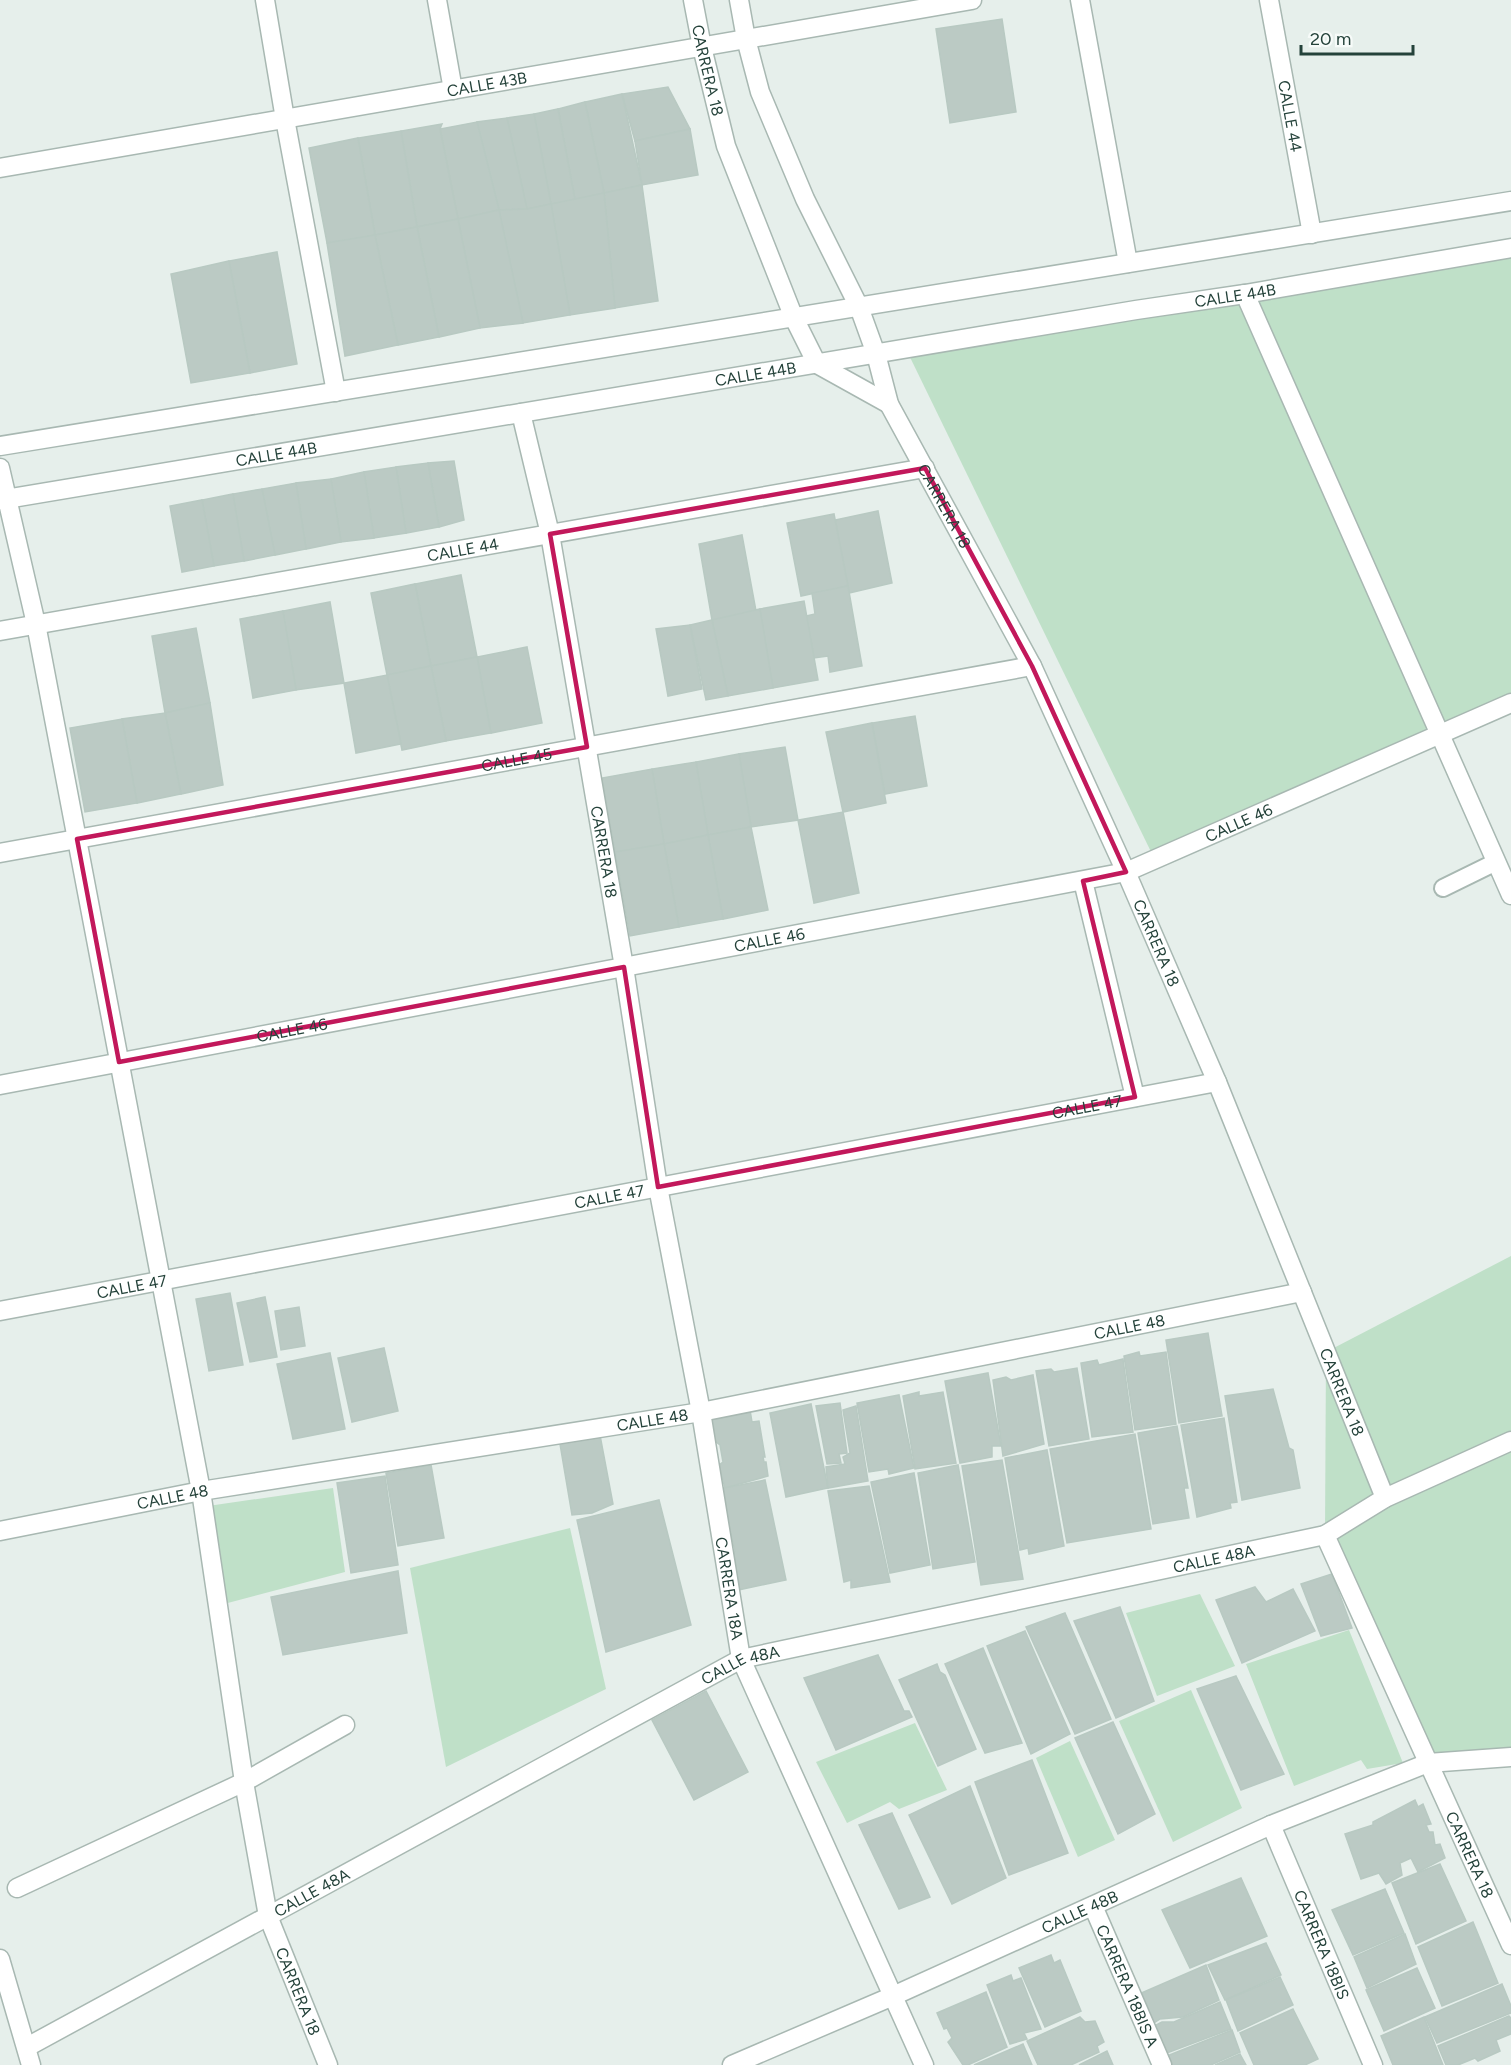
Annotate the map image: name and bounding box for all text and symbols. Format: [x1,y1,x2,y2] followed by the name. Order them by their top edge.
[1301,18,1414,56] scale bar
[688,23,728,118] street label: CARRERA 18
[1310,28,1351,50] text: 20 m
[445,68,528,100] street label: CALLE 43B
[1274,79,1306,153] street label: CALLE 44
[1193,279,1278,311] street label: CALLE 44B
[713,357,798,390] street label: CALLE 44B
[234,438,318,470] street label: CALLE 44B
[914,460,975,551] street label: CARRERA 18
[426,534,500,565] street label: CALLE 44
[480,744,554,775] street label: CALLE 45
[1202,799,1275,846] street label: CALLE 46
[587,804,622,900] street label: CARRERA 18
[1129,896,1184,989] street label: CARRERA 18
[732,923,806,955] street label: CALLE 46
[255,1014,329,1046] street label: CALLE 46
[1050,1090,1124,1122] street label: CALLE 47
[573,1180,646,1212] street label: CALLE 47
[95,1270,169,1302] street label: CALLE 47
[1092,1310,1167,1343] street label: CALLE 48
[1316,1345,1368,1439] street label: CARRERA 18
[615,1405,690,1435] street label: CALLE 48
[135,1480,210,1513] street label: CALLE 48
[712,1535,747,1641] street label: CARRERA 18A
[1171,1541,1257,1577] street label: CALLE 48A
[698,1642,781,1688] street label: CALLE 48A
[1442,1808,1498,1901] street label: CARRERA 18
[271,1864,353,1920] street label: CALLE 48A
[1038,1886,1121,1937] street label: CALLE 48B
[1290,1887,1354,2002] street label: CARRERA 18BIS
[1093,1921,1163,2050] street label: CARRERA 18BIS A
[272,1944,324,2038] street label: CARRERA 18

